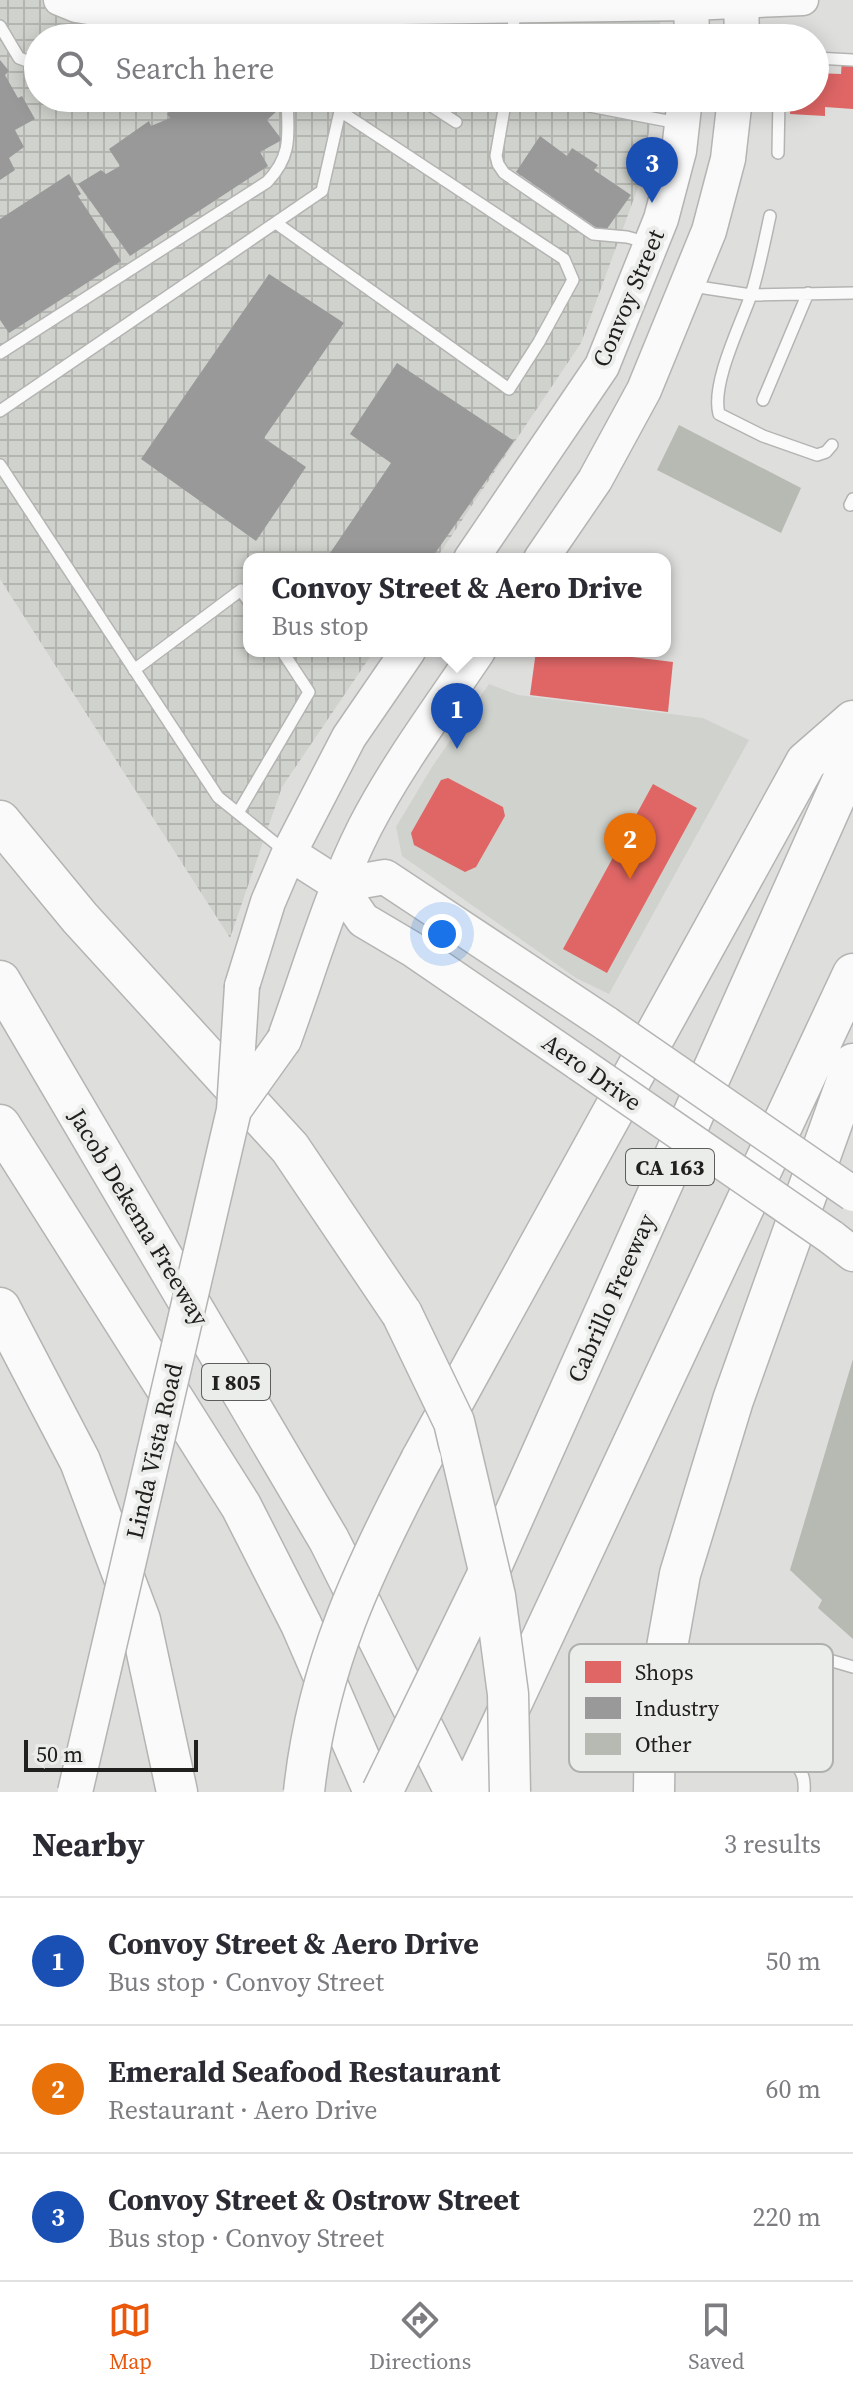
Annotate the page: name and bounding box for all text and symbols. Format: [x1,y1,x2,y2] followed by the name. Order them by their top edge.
[24,24,829,112] search box
[52,46,96,90] icon: search
[116,48,274,89] text: Search here
[626,137,678,203] pin: 3
[584,224,672,372] street label: Convoy Street
[243,553,671,657] popup
[272,567,642,608] text: Convoy Street & Aero Drive
[272,608,369,644] text: Bus stop
[431,683,483,749] pin: 1
[604,813,656,879] pin: 2
[422,914,462,954] your location
[536,1026,648,1118] street label: Aero Drive
[61,1101,217,1332] street label: Jacob Dekema Freeway
[626,1149,714,1185] road number: CA 163
[559,1208,663,1388] street label: Cabrillo Freeway
[118,1359,190,1542] street label: Linda Vista Road
[202,1364,270,1400] road number: I 805
[569,1644,833,1772] legend
[635,1657,694,1687] text: Shops
[635,1693,720,1723] text: Industry
[635,1729,692,1759] text: Other
[24,1736,198,1772] scale bar
[36,1739,83,1769] text: 50 m
[32,1821,145,1867] text: Nearby
[724,1826,821,1862] text: 3 results
[108,1923,479,1964] text: Convoy Street & Aero Drive
[51,1943,65,1979] text: 1
[766,1943,821,1979] text: 50 m
[108,1964,384,2000] text: Bus stop · Convoy Street
[108,2051,501,2092] text: Emerald Seafood Restaurant
[51,2071,65,2107] text: 2
[766,2071,821,2107] text: 60 m
[108,2092,378,2128] text: Restaurant · Aero Drive
[108,2179,520,2220] text: Convoy Street & Ostrow Street
[51,2199,65,2235] text: 3
[753,2199,821,2235] text: 220 m
[108,2220,384,2256] text: Bus stop · Convoy Street
[108,2298,152,2376] tab: Map
[369,2298,471,2376] tab: Directions
[688,2298,745,2376] tab: Saved

